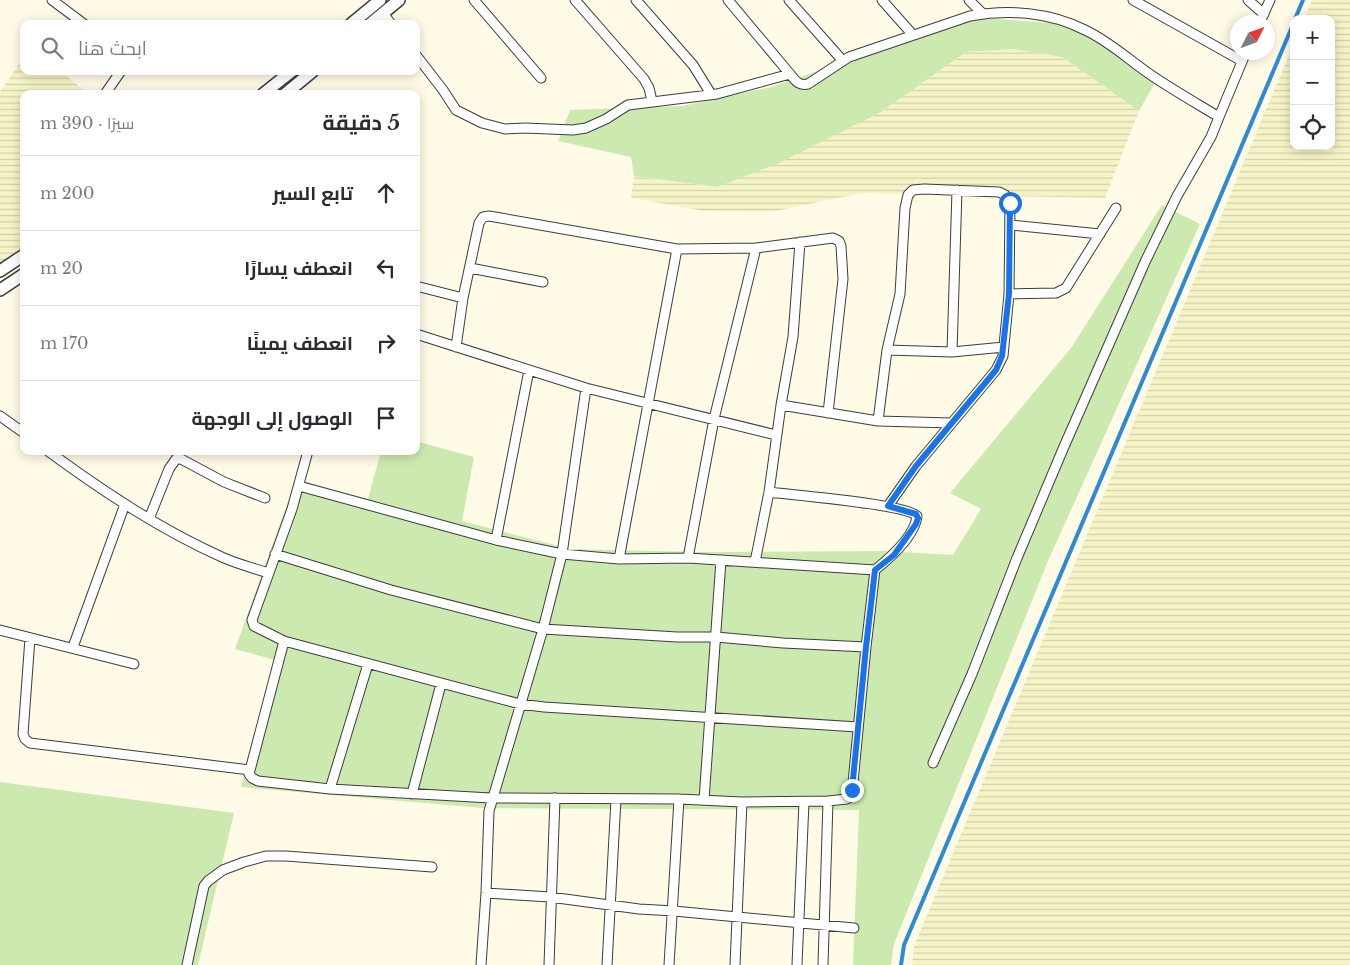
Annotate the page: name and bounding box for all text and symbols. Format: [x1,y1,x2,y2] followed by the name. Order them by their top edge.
[1230,15,1275,60] north arrow
[1290,15,1335,150] map controls
[1290,15,1335,60] button: +
[20,20,420,75] search box
[38,34,66,62] icon: search
[78,37,147,60] text: ابحث هنا
[1290,60,1335,105] button: −
[1290,105,1335,150] button: locate
[323,110,400,136] text: 5 دقيقة
[40,113,134,133] text: سيرًا · 390 m
[372,179,400,207] icon: ahead
[272,182,353,205] text: تابع السير
[40,183,94,203] text: 200 m
[999,192,1022,215] route start
[372,254,400,282] icon: left
[244,257,353,280] text: انعطف يسارًا
[40,258,83,278] text: 20 m
[372,329,400,357] icon: right
[247,332,353,355] text: انعطف يمينًا
[40,333,88,353] text: 170 m
[372,404,400,432] icon: arrive
[192,407,353,430] text: الوصول إلى الوجهة
[841,779,864,802] route end

